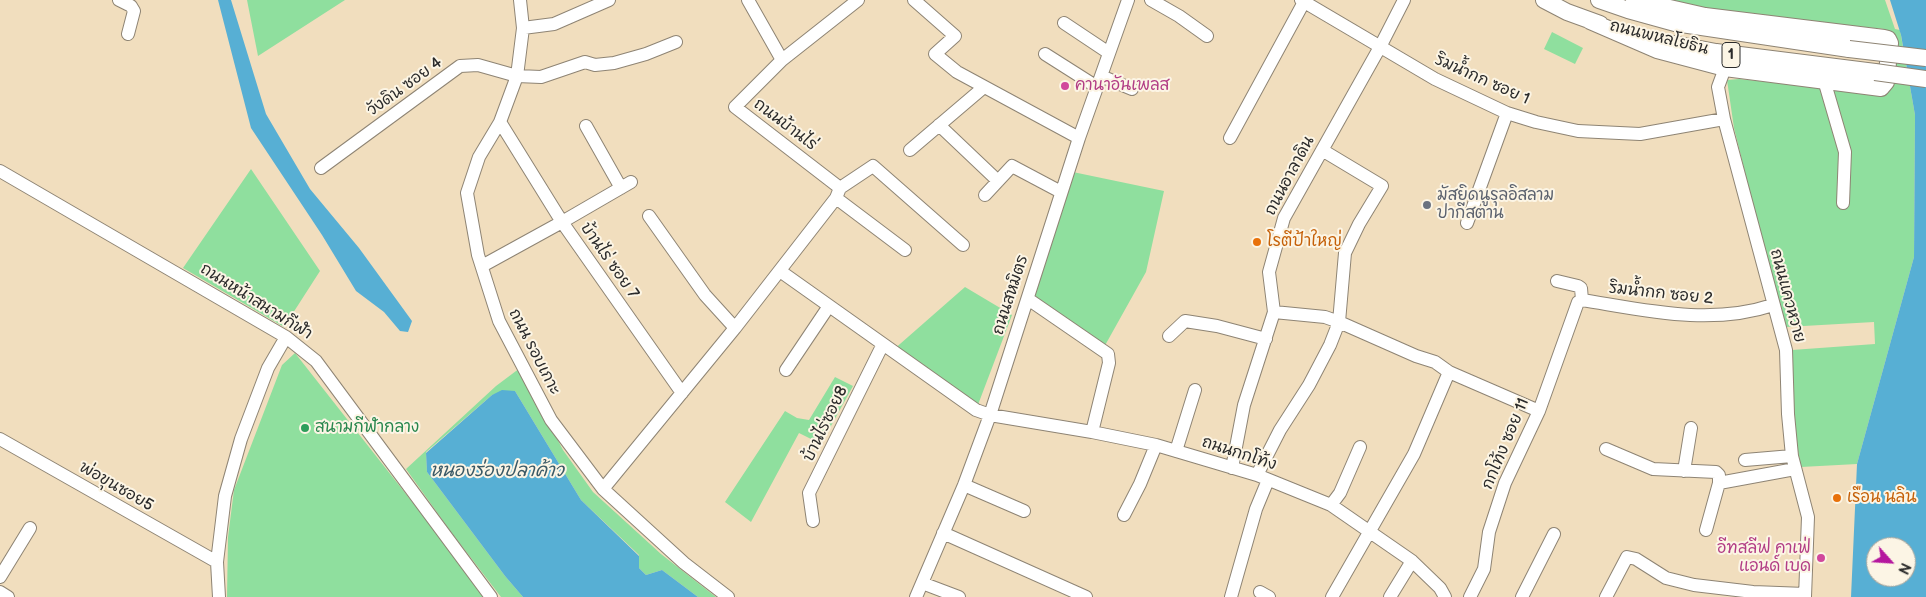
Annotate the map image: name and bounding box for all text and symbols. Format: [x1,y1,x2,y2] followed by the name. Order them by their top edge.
[1608,16,1710,60] street label: ถนนพหลโยธิน
[1722,42,1740,68] road number: 1
[1432,51,1532,109] street label: ริมน้ำกก ซอย 1
[364,53,446,121] street label: วังดิน ซอย 4
[1075,76,1169,96] place label: คานาอันเพลส
[1059,80,1071,92] marker: คานาอันเพลส
[750,95,820,155] street label: ถนนบ้านไร่
[1261,133,1319,219] street label: ถนนอาลาดิน
[1437,186,1554,224] place label: มัสยิดนูรุลอิสลาม ปากีสตาน
[1421,199,1433,211] marker: มัสยิดนูรุลอิสลาม ปากีสตาน
[576,219,642,303] street label: บ้านไร่ ซอย 7
[1267,232,1342,252] place label: โรตีป้าใหญ่
[1251,236,1263,248] marker: โรตีป้าใหญ่
[1765,247,1809,345] street label: ถนนแควหวาย
[989,253,1033,337] street label: ถนนสหมิตร
[196,260,316,344] street label: ถนนหน้าสนามกีฬา
[1608,279,1714,309] street label: ริมน้ำกก ซอย 2
[504,306,564,398] street label: ถนน รอบเกาะ
[800,383,852,465] street label: บ้านไร่ซอย8
[1478,395,1534,493] street label: กกโท้ง ซอย 11
[315,418,419,438] place label: สนามกีฬากลาง
[299,422,311,434] marker: สนามกีฬากลาง
[1199,433,1279,475] street label: ถนนกกโท้ง
[75,458,157,516] street label: พ่อขุนซอย5
[430,460,564,482] water label: หนองร่องปลาค้าว
[1847,488,1917,508] place label: เรือน นลิน
[1831,492,1843,504] marker: เรือน นลิน
[1866,537,1916,587] north arrow
[1717,539,1811,577] place label: อีทสลีฟ คาเฟ่ แอนด์ เบด
[1815,552,1827,564] marker: อีทสลีฟ คาเฟ่ แอนด์ เบด
[1894,560,1914,577] text: N

